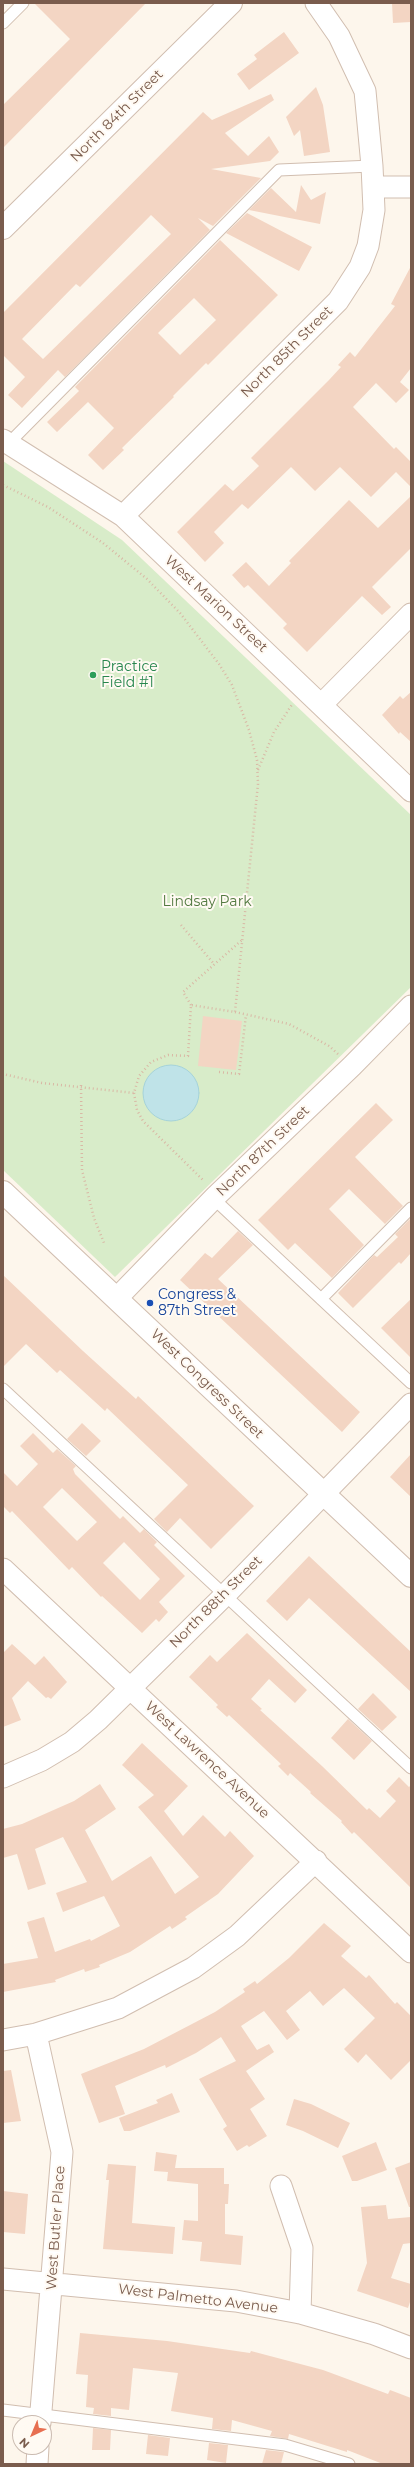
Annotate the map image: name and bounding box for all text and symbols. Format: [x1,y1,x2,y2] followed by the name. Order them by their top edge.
[67,66,167,166] street label: North 84th Street
[238,303,336,401] street label: North 85th Street
[161,552,271,656] street label: West Marion Street
[101,659,158,692] place label: Practice Field #1
[88,670,98,680] marker: Practice Field #1
[162,894,252,910] park label: Lindsay Park
[213,1102,313,1200] street label: North 87th Street
[158,1287,236,1320] place label: Congress & 87th Street
[145,1298,155,1308] marker: Congress & 87th Street
[147,1326,267,1442] street label: West Congress Street
[166,1552,266,1652] street label: North 88th Street
[141,1698,273,1822] street label: West Lawrence Avenue
[43,2165,69,2291] street label: West Butler Place
[117,2281,279,2317] street label: West Palmetto Avenue
[12,2415,52,2455] north arrow
[16,2435,32,2451] text: N

